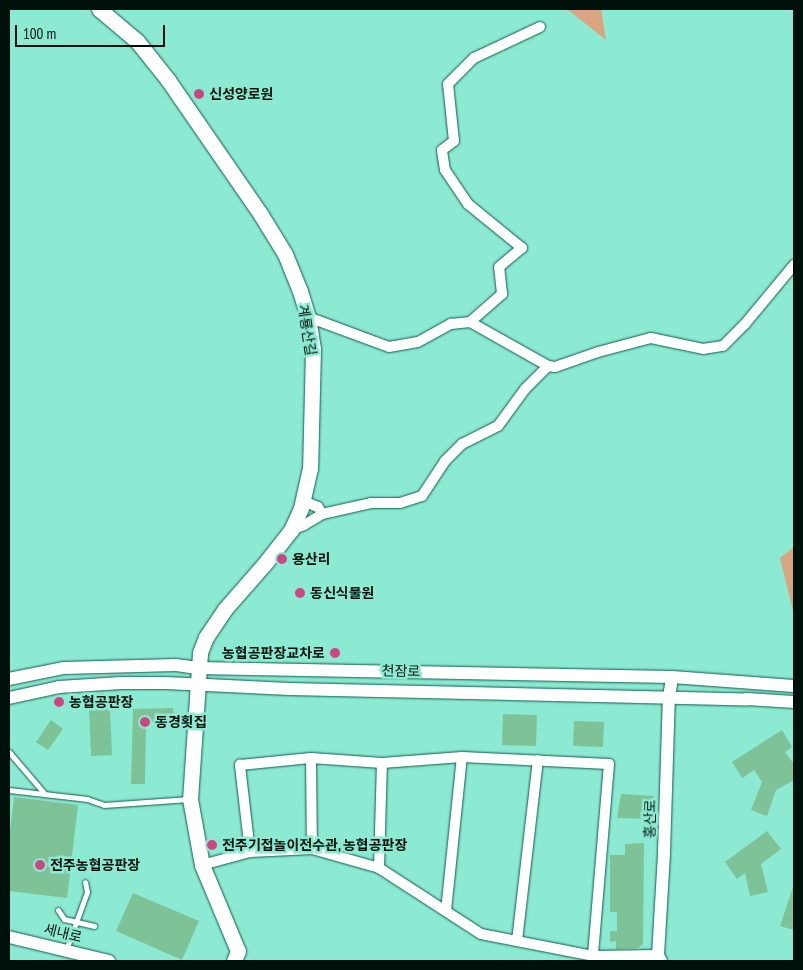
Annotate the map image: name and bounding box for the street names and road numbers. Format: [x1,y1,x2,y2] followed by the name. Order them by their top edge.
[295,303,319,357] street label: 계룡산길
[382,662,420,680] street label: 천잠로
[641,800,659,838] street label: 홍산로
[42,920,84,946] street label: 세내로

